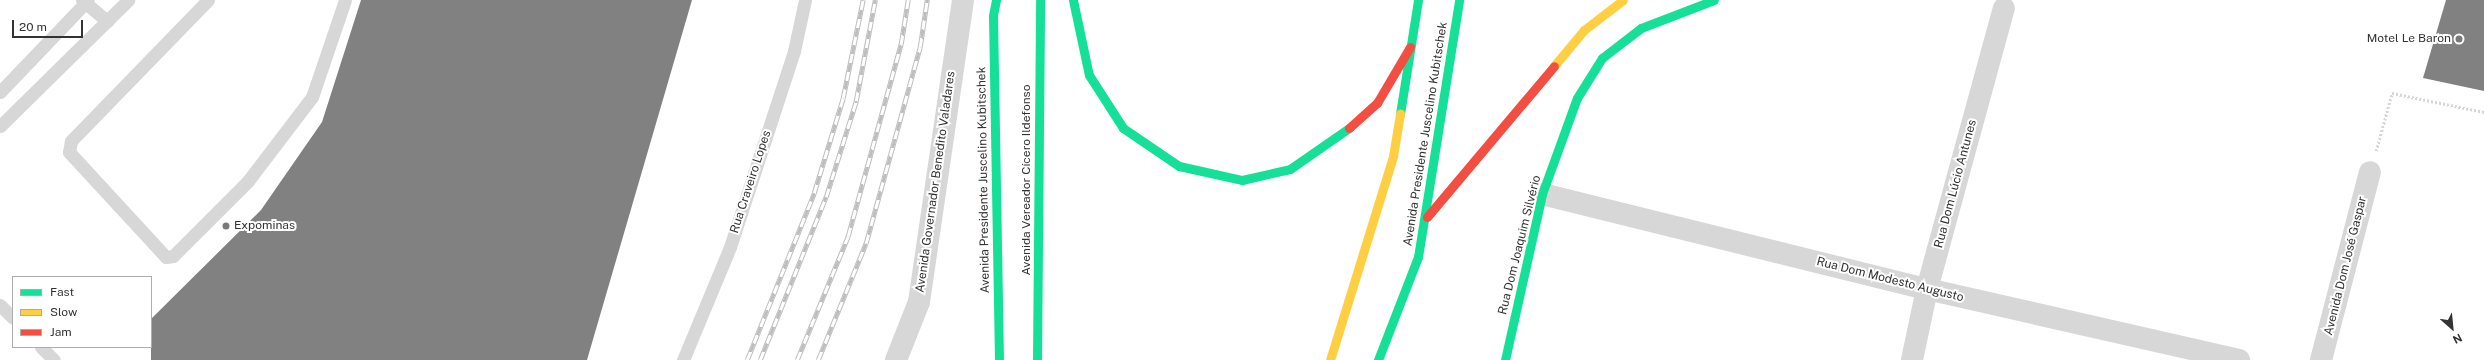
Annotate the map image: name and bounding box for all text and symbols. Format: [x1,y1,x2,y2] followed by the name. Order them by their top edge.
[14,12,85,38] scale bar
[19,20,47,34] text: 20 m
[1401,21,1451,247] street label: Avenida Presidente Juscelino Kubitschek
[2367,32,2451,46] place label: Motel Le Baron
[2454,34,2464,44] marker: Motel Le Baron
[975,66,993,294] street label: Avenida Presidente Juscelino Kubitschek
[913,70,959,294] street label: Avenida Governador Benedito Valadares
[1020,84,1034,276] street label: Avenida Vereador Cícero Ildefonso
[1932,118,1980,250] street label: Rua Dom Lúcio Antunes
[728,129,774,235] street label: Rua Craveiro Lopes
[1496,174,1544,316] street label: Rua Dom Joaquim Silvério
[2322,195,2370,337] street label: Avenida Dom José Gaspar
[234,219,295,233] place label: Expominas
[221,221,231,231] marker: Expominas
[1815,255,1965,305] street label: Rua Dom Modesto Augusto
[12,276,152,348] legend
[50,285,74,299] text: Fast
[50,305,77,319] text: Slow
[2432,308,2472,348] north arrow
[50,325,72,339] text: Jam
[2451,331,2464,346] text: N

